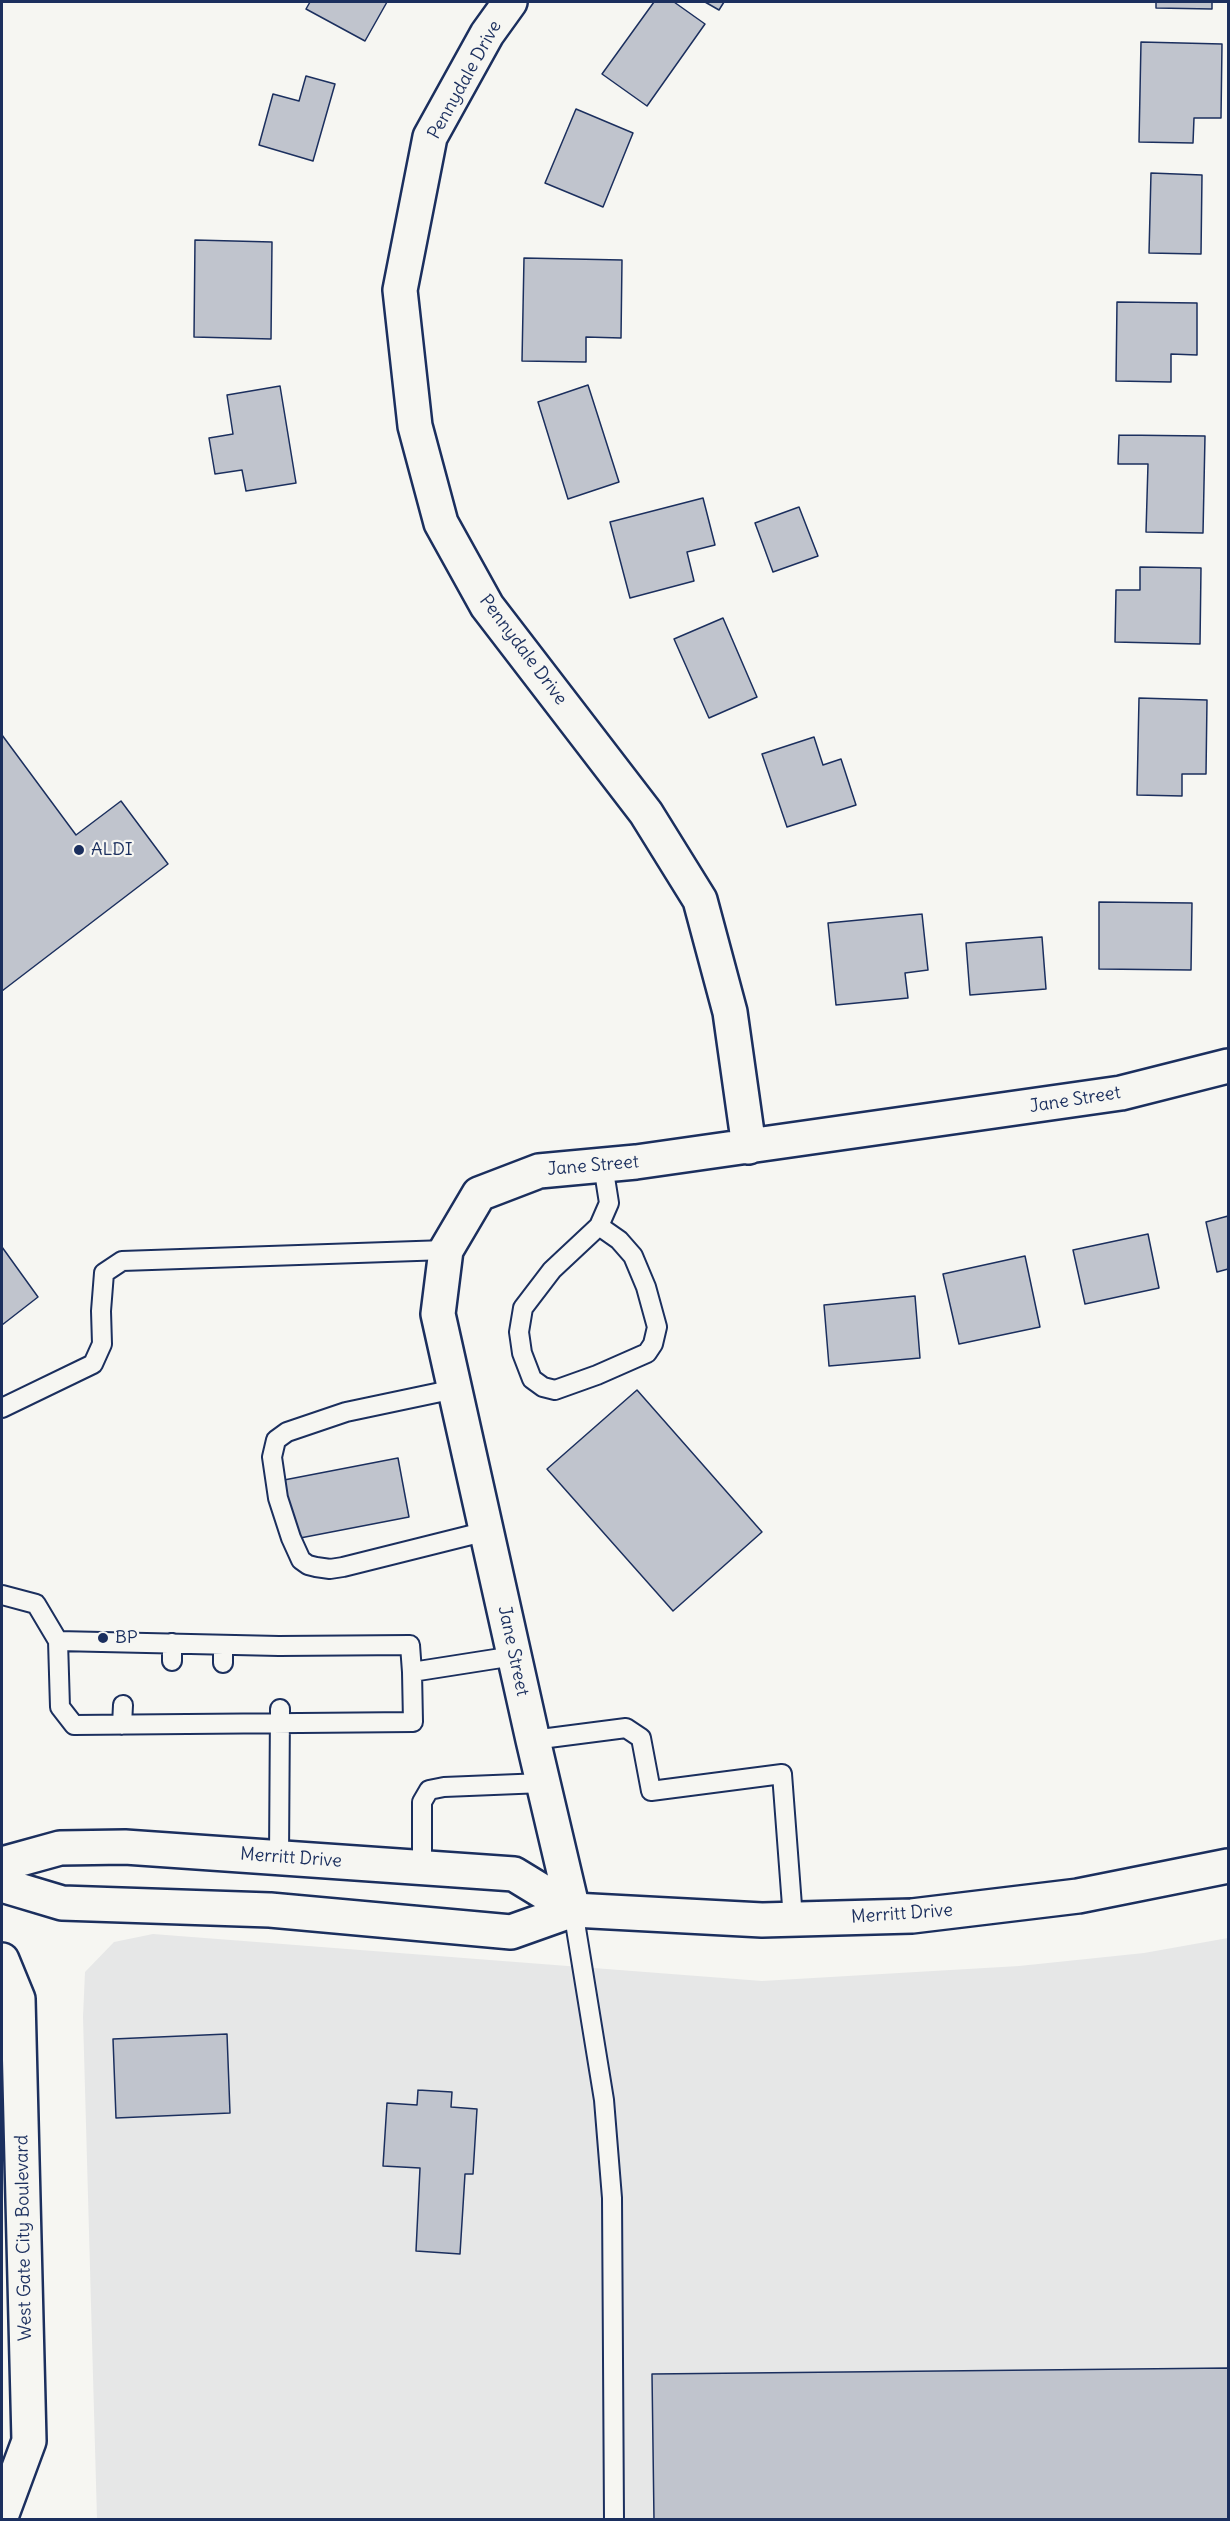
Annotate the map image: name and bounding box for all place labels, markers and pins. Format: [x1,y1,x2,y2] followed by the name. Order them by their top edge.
[91,839,133,861] place label: ALDI
[72,843,86,857] marker: ALDI
[115,1627,138,1649] place label: BP
[96,1631,110,1645] marker: BP

